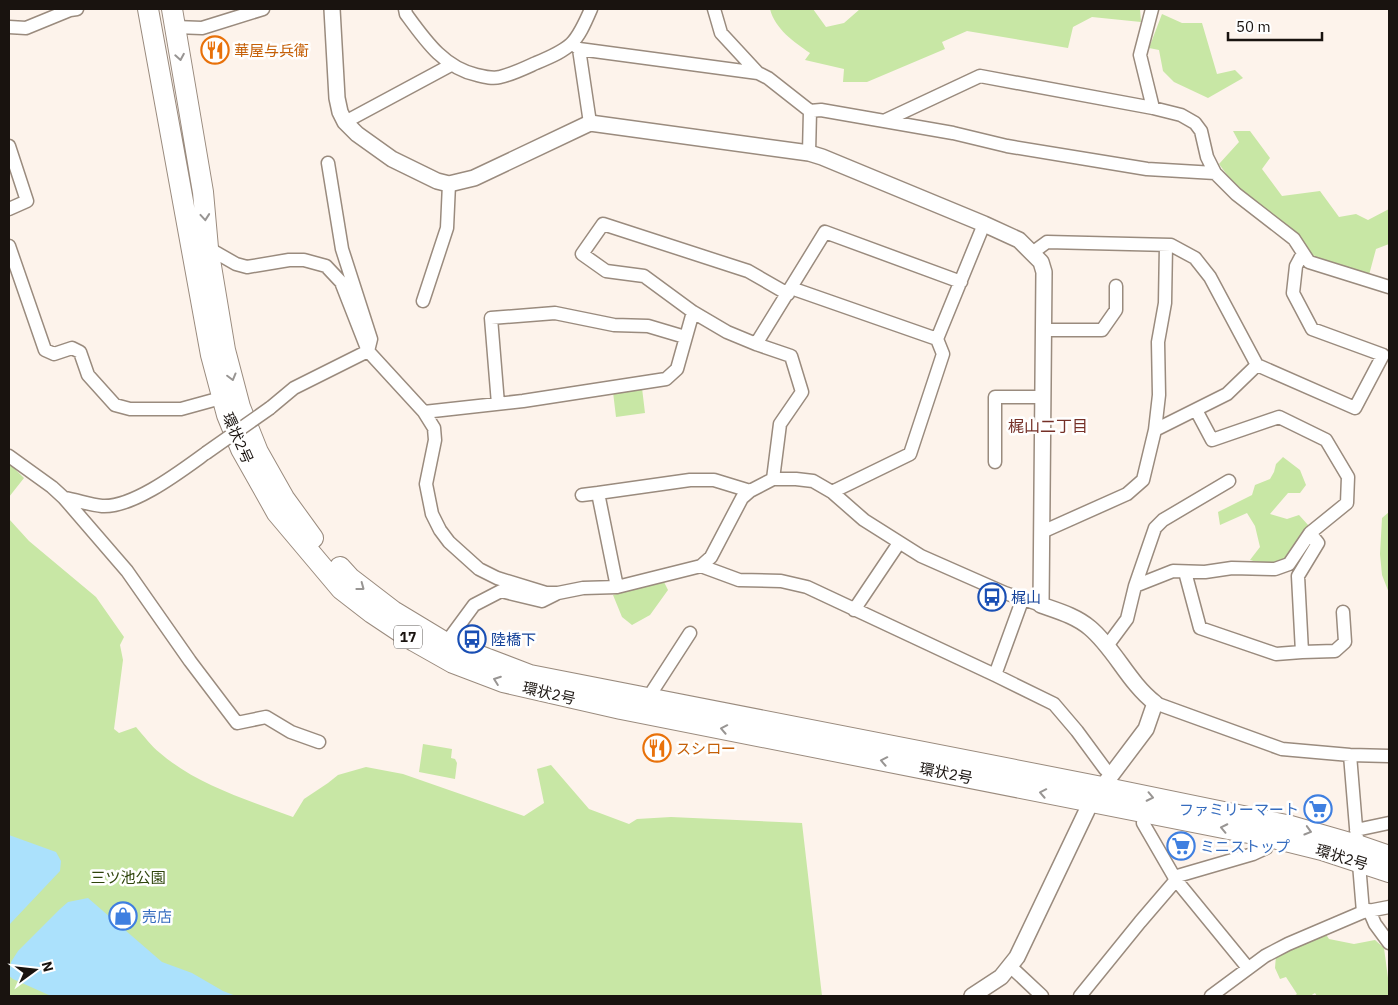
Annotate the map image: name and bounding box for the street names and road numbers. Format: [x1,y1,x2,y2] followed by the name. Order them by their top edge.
[218,409,258,467] street label: 環状2号
[394,626,422,649] road number: 17
[521,678,577,708] street label: 環状2号
[918,759,974,787] street label: 環状2号
[1313,840,1371,874] street label: 環状2号

